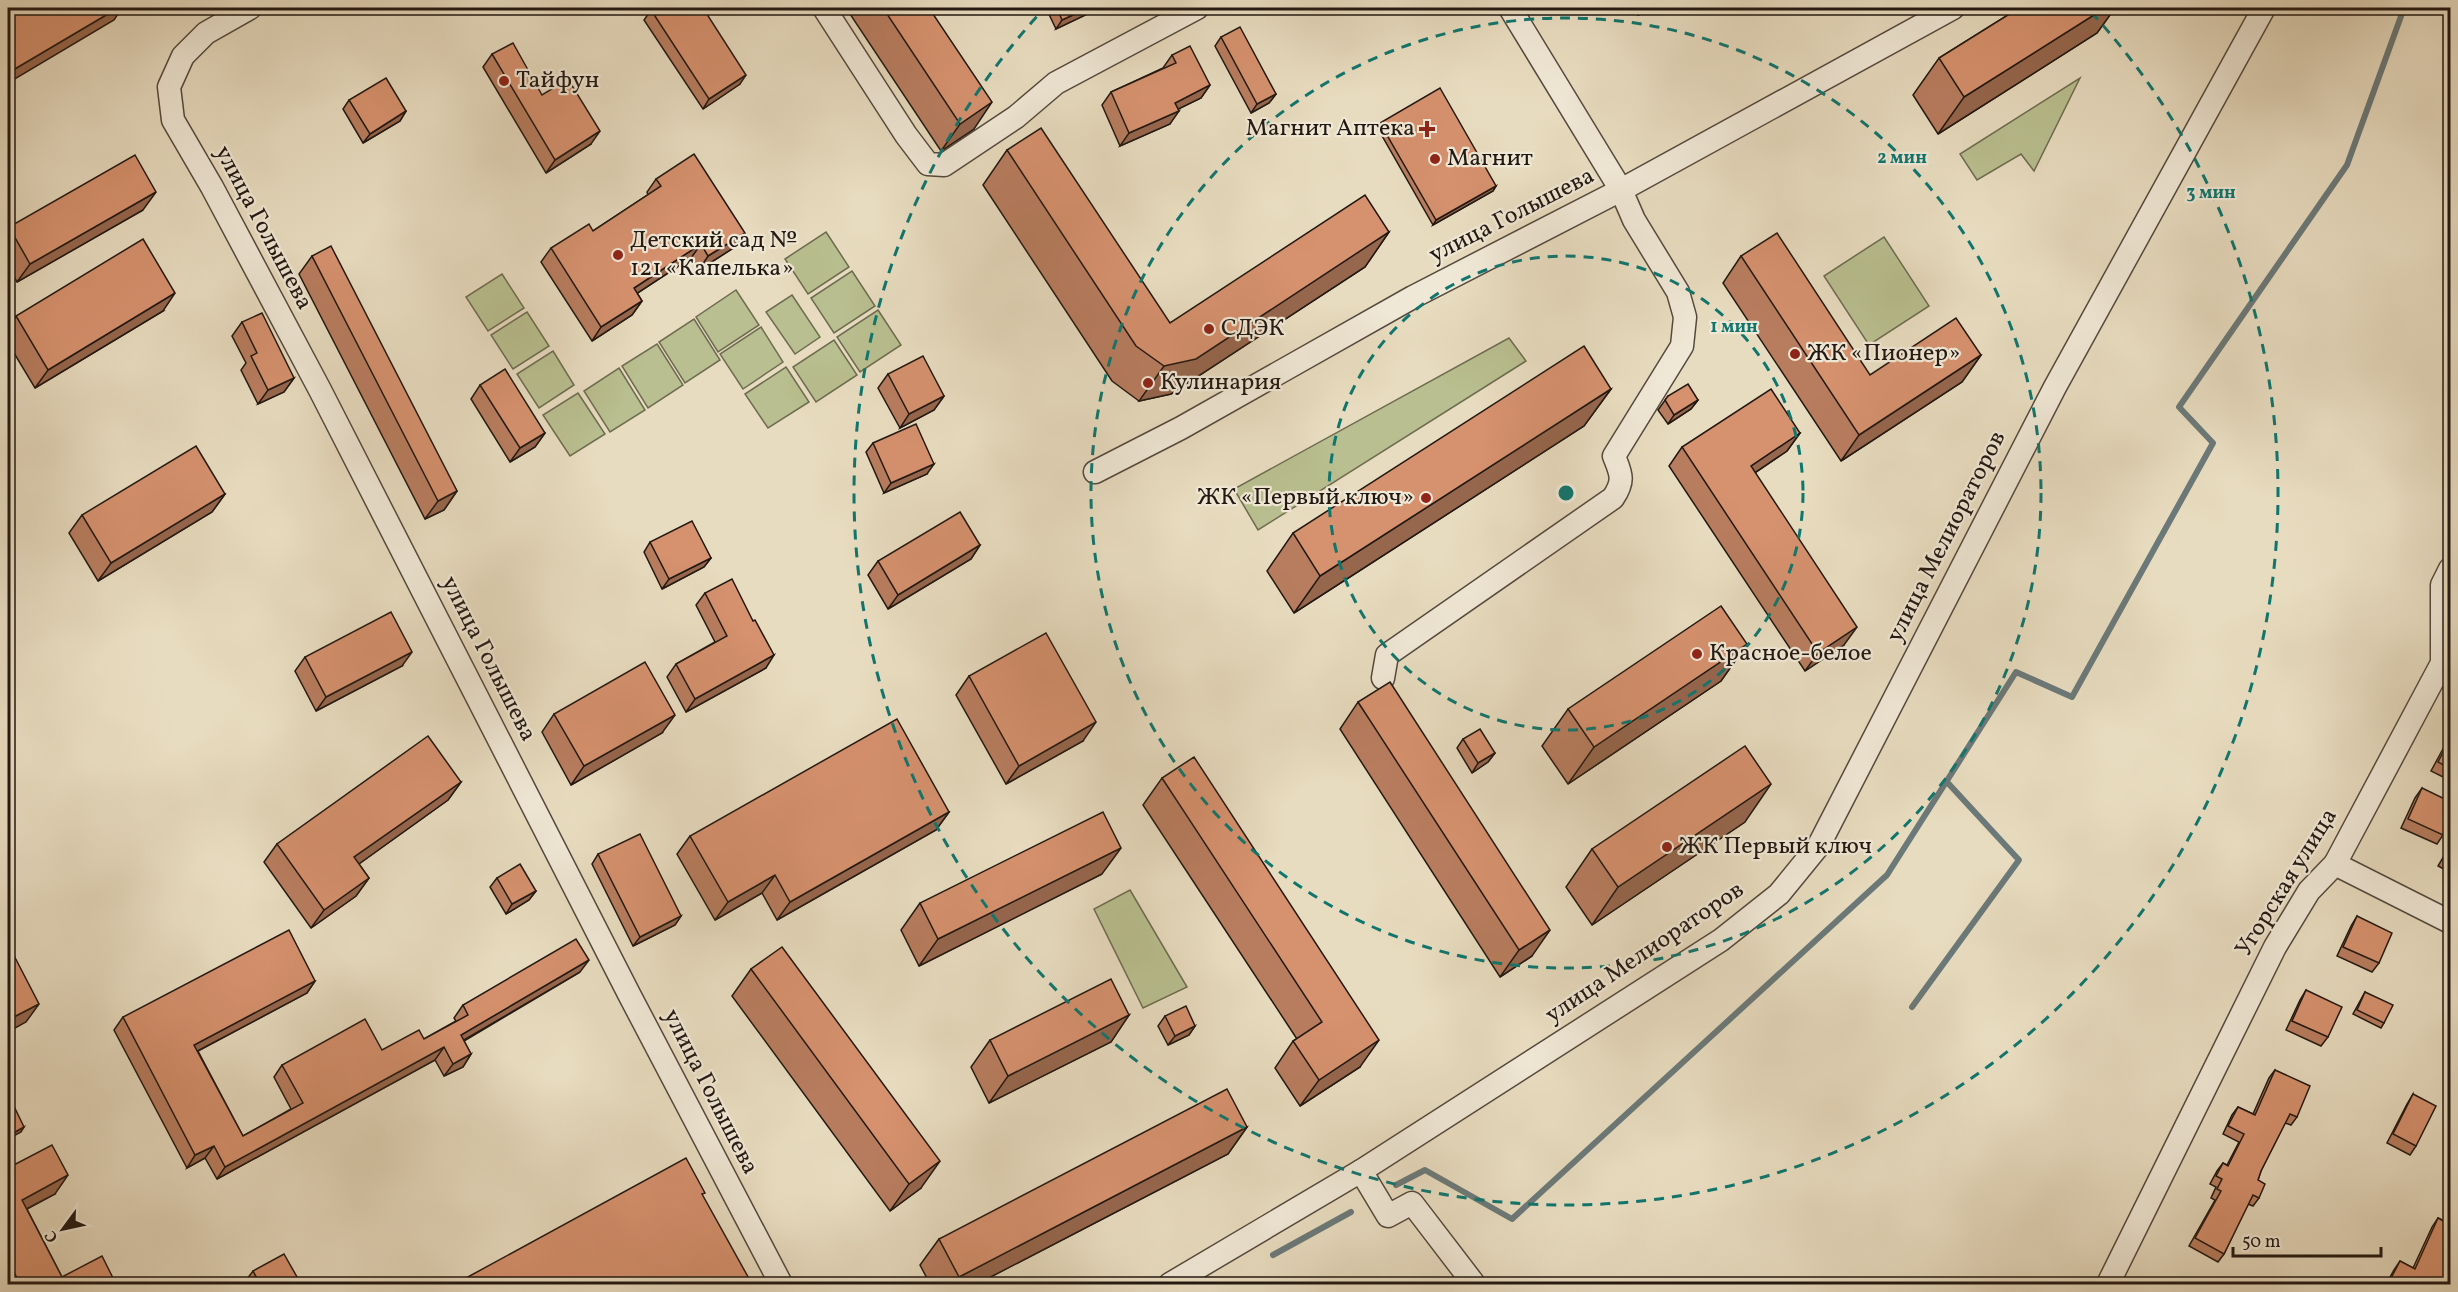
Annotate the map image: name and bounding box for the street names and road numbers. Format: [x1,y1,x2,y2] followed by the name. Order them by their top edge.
[205,140,321,316] street label: улица Голышева
[1423,160,1601,272] street label: улица Голышева
[1879,425,2015,649] street label: улица Мелиораторов
[432,570,544,748] street label: улица Голышева
[2228,802,2346,964] street label: Угорская улица
[1539,874,1751,1032] street label: улица Мелиораторов
[654,1003,766,1181] street label: улица Голышева

